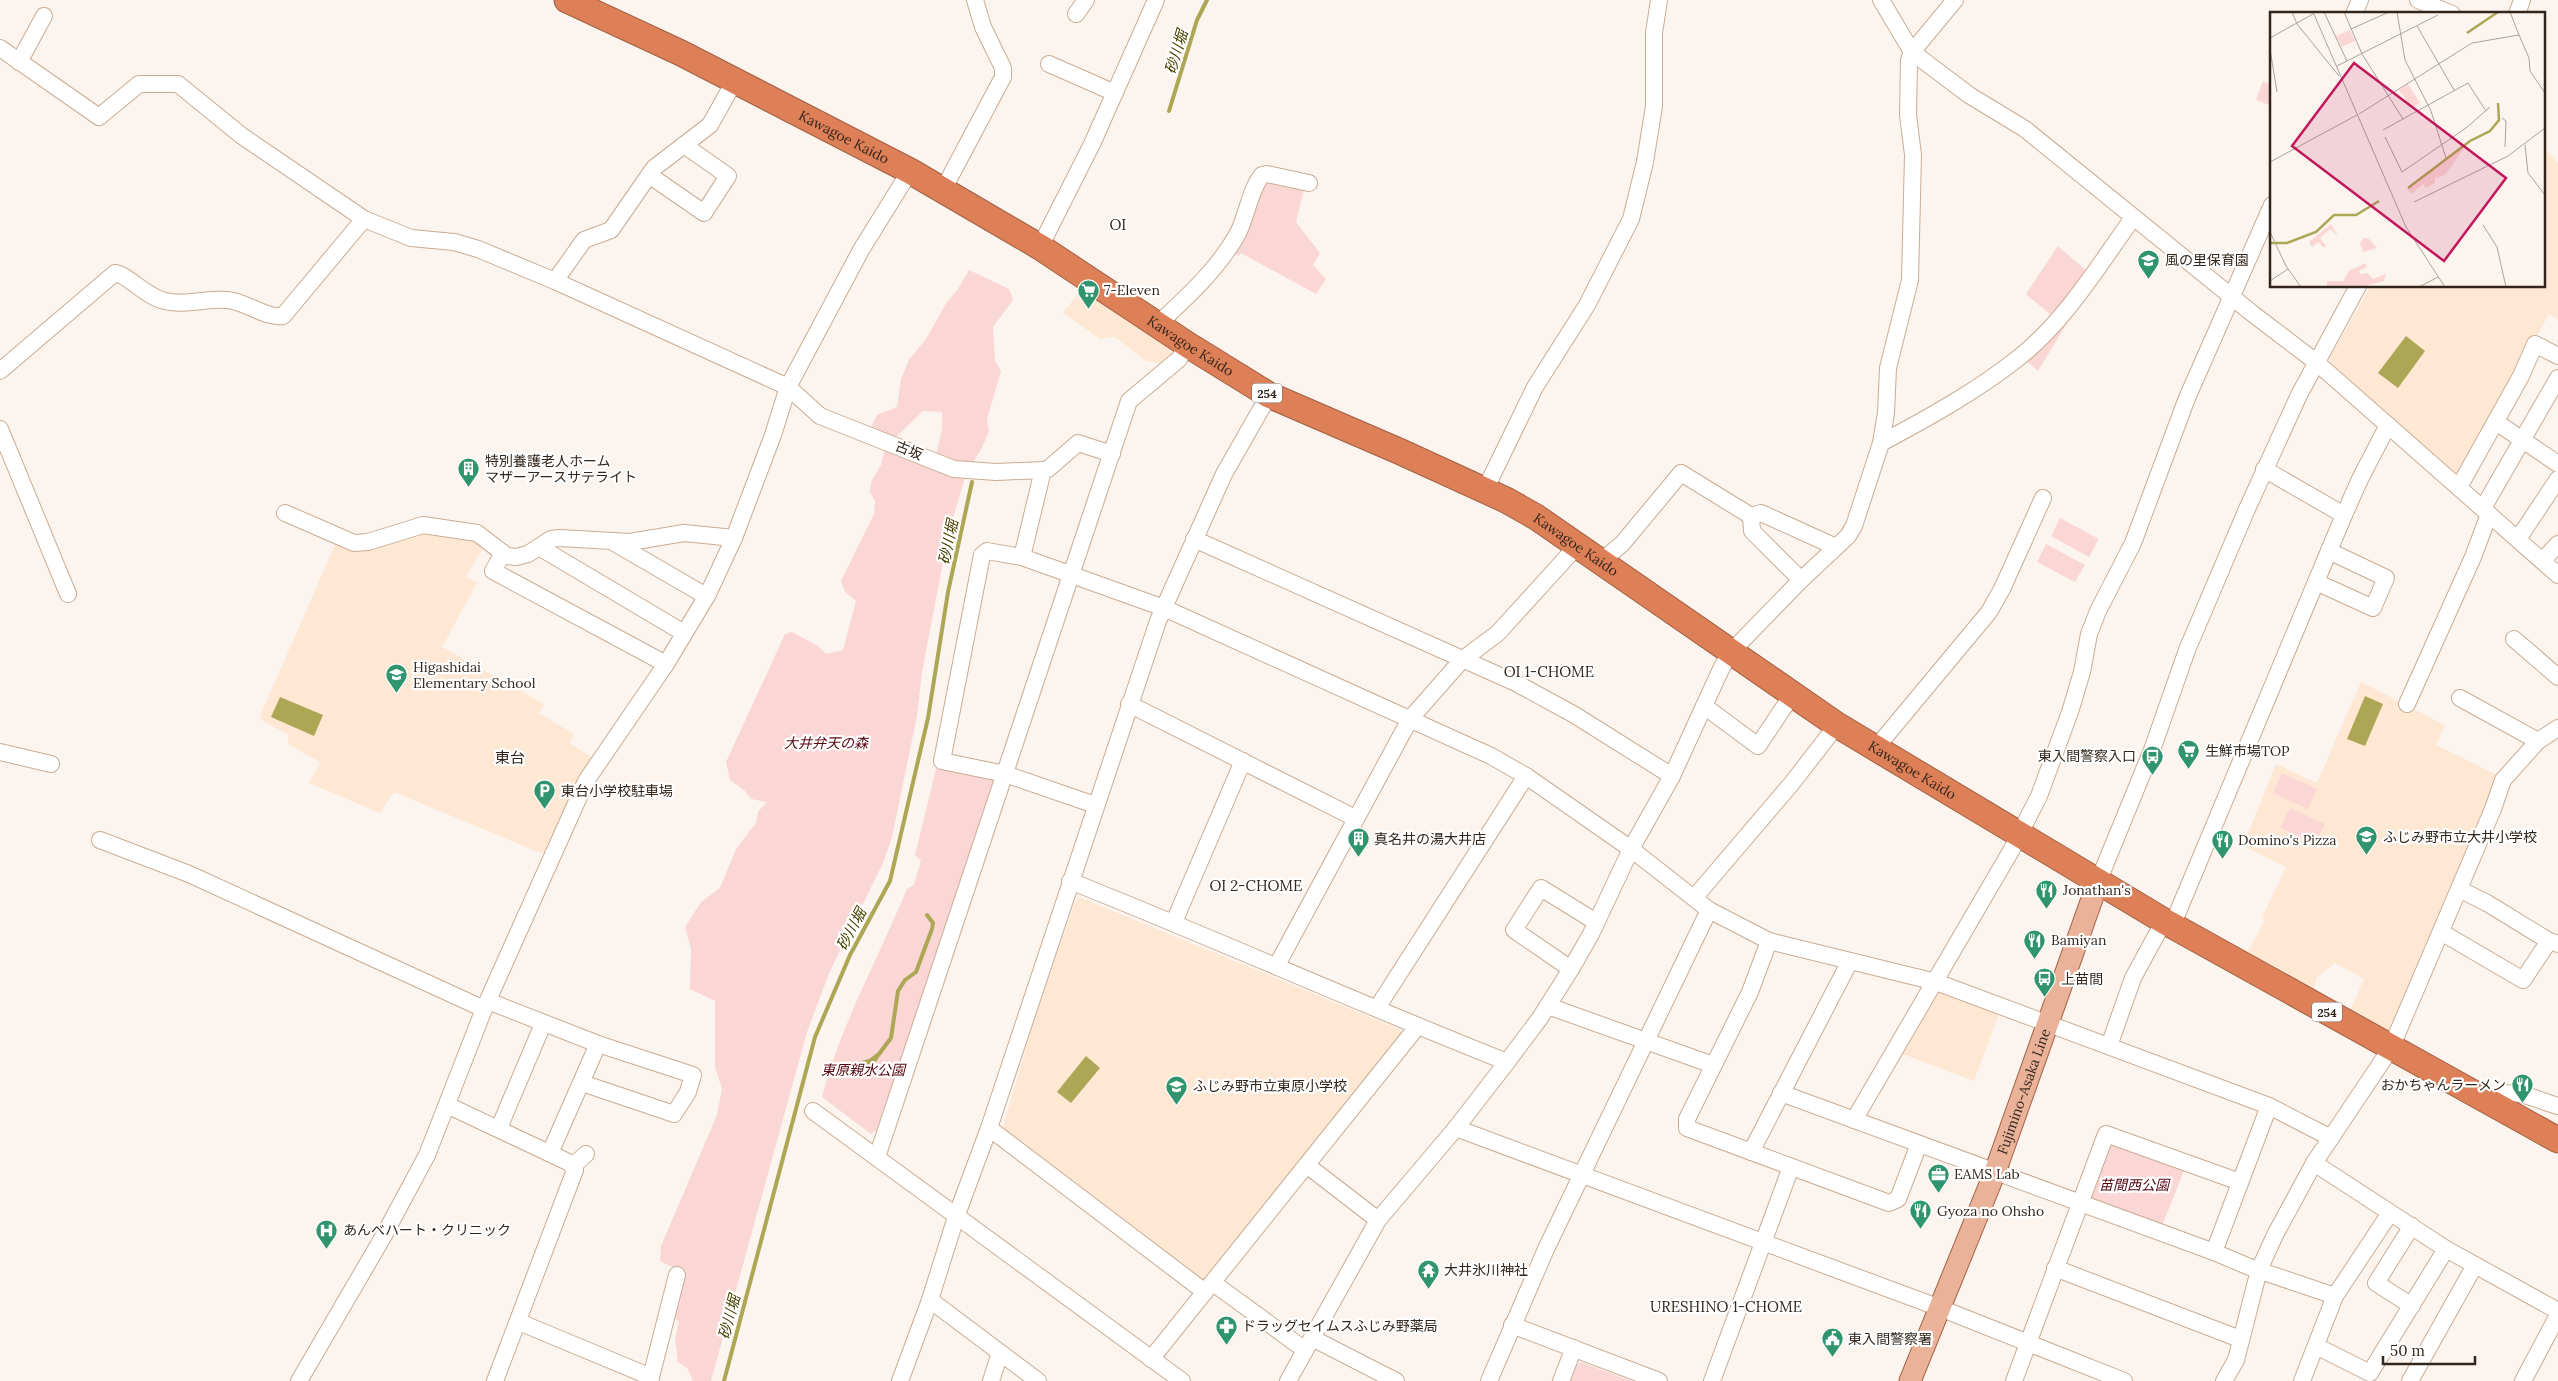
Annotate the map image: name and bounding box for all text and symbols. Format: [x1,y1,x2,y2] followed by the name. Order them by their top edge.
[2270,12,2546,288] inset map
[1160,26,1192,76] water label: 砂川堀
[796,106,892,168] street label: Kawagoe Kaido
[1110,215,1126,234] district label: OI
[2137,248,2161,279] school or university icon: 風の里保育園
[2165,251,2249,269] place label: 風の里保育園
[1076,278,1100,309] supermarket icon: 7-Eleven
[1104,281,1160,299] place label: 7-Eleven
[1144,311,1237,380] street label: Kawagoe Kaido
[1252,383,1282,402] road number: 254
[893,436,925,464] street label: 古坂
[485,452,637,486] place label: 特別養護老人ホーム マザーアースサテライト
[457,457,481,488] building icon: 特別養護老人ホーム マザーアースサテライト
[1530,509,1622,580] street label: Kawagoe Kaido
[934,516,962,566] water label: 砂川堀
[413,658,536,692] place label: Higashidai Elementary School
[1504,662,1594,681] district label: OI 1-CHOME
[385,663,409,694] school or university icon: Higashidai Elementary School
[784,734,870,752] park label: 大井弁天の森
[1865,737,1960,803] street label: Kawagoe Kaido
[2177,739,2201,770] supermarket icon: 生鮮市場TOP
[2205,742,2290,760] place label: 生鮮市場TOP
[2140,744,2164,775] bus stop icon: 東入間警察入口
[2038,747,2136,765] place label: 東入間警察入口
[495,748,525,767] district label: 東台
[533,779,557,810] parking icon: 東台小学校駐車場
[561,782,673,800] place label: 東台小学校駐車場
[2355,825,2379,856] school or university icon: ふじみ野市立大井小学校
[1346,827,1370,858] building icon: 真名井の湯大井店
[2210,828,2234,859] restaurant icon: Domino's Pizza
[2383,828,2537,846] place label: ふじみ野市立大井小学校
[1374,830,1486,848] place label: 真名井の湯大井店
[2238,831,2337,849] place label: Domino's Pizza
[1210,876,1302,895] district label: OI 2-CHOME
[2035,878,2059,909] restaurant icon: Jonathan's
[2062,881,2131,899] place label: Jonathan's
[832,903,871,953] water label: 砂川堀
[2023,928,2047,959] restaurant icon: Bamiyan
[2051,931,2107,949] place label: Bamiyan
[2033,967,2057,998] bus stop icon: 上苗間
[2061,970,2103,988] place label: 上苗間
[2312,1002,2342,1022] road number: 254
[1993,1026,2054,1157] street label: Fujimino-Asaka Line
[821,1061,907,1079] park label: 東原親水公園
[2510,1073,2534,1104] restaurant icon: おかちゃんラーメン
[1165,1074,1189,1105] school or university icon: ふじみ野市立東原小学校
[2381,1076,2506,1094] place label: おかちゃんラーメン
[1193,1077,1347,1095] place label: ふじみ野市立東原小学校
[1926,1162,1950,1193] office icon: EAMS Lab
[1954,1165,2020,1183] place label: EAMS Lab
[2099,1176,2171,1194] park label: 苗間西公園
[1909,1199,1933,1230] restaurant icon: Gyoza no Ohsho
[1937,1202,2044,1220] place label: Gyoza no Ohsho
[315,1218,339,1249] hospital icon: あんべハート・クリニック
[343,1221,511,1239] place label: あんべハート・クリニック
[1416,1258,1440,1289] temple icon: 大井氷川神社
[1444,1261,1528,1279] place label: 大井氷川神社
[714,1291,745,1341] water label: 砂川堀
[1650,1297,1802,1316] district label: URESHINO 1-CHOME
[1214,1314,1238,1345] pharmacy icon: ドラッグセイムスふじみ野薬局
[1242,1317,1438,1335] place label: ドラッグセイムスふじみ野薬局
[1820,1327,1844,1358] public building icon: 東入間警察署
[1848,1330,1932,1348] place label: 東入間警察署
[2383,1334,2476,1366] scale bar
[2390,1341,2425,1360] text: 50 m

